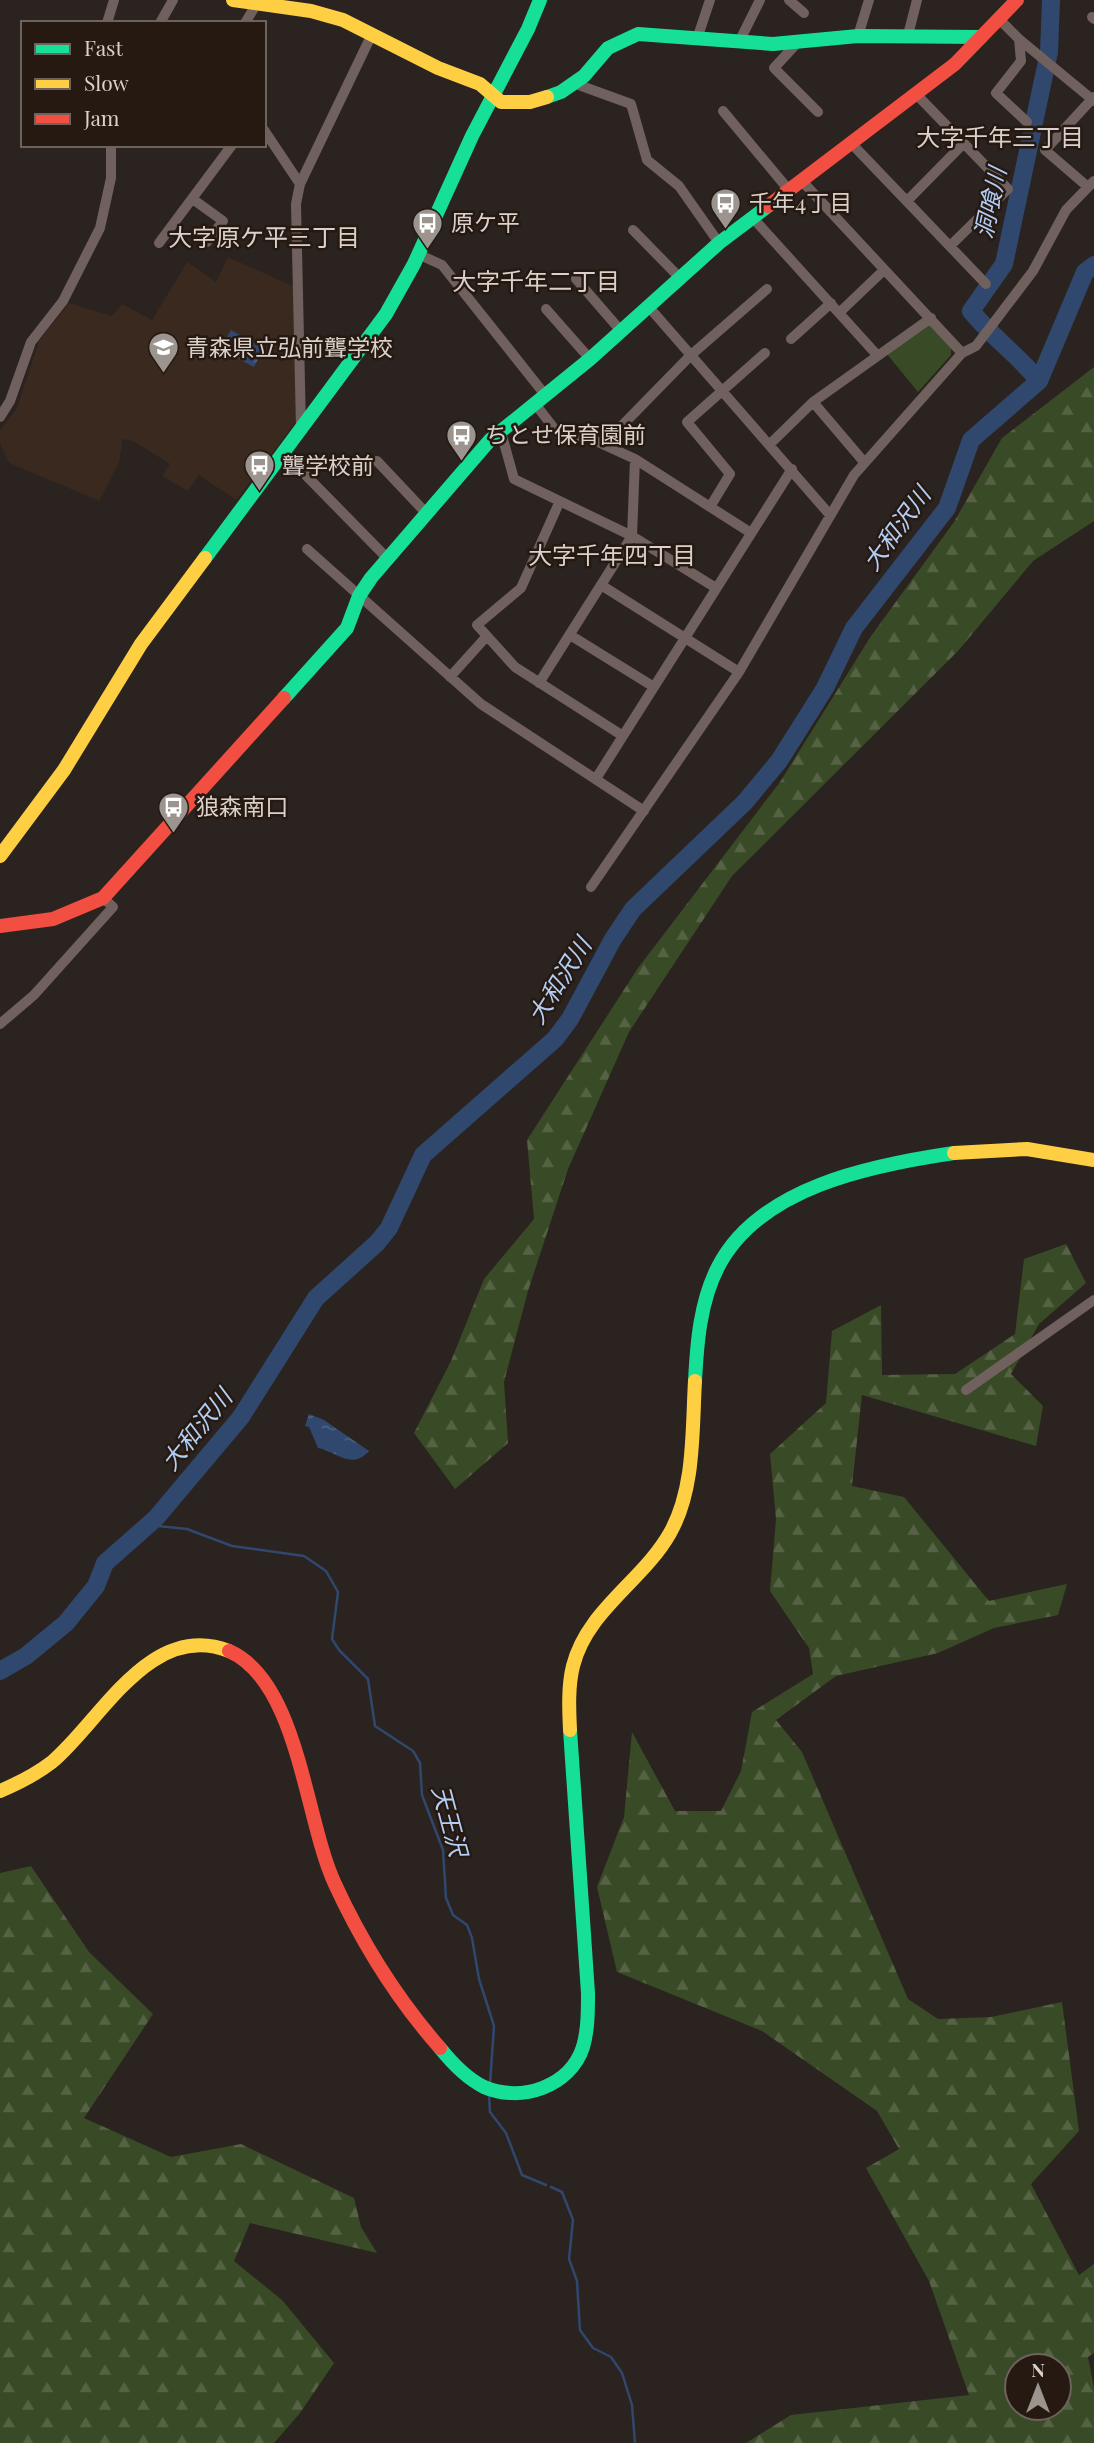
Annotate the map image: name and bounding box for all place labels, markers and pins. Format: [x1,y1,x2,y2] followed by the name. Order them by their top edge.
[709,186,743,230] bus stop icon: 千年4丁目
[749,186,852,217] place label: 千年4丁目
[411,206,445,250] bus stop icon: 原ケ平
[451,206,520,237] place label: 原ケ平
[146,331,180,375] school or university icon: 青森県立弘前聾学校
[186,331,393,362] place label: 青森県立弘前聾学校
[445,418,479,462] bus stop icon: ちとせ保育園前
[485,418,646,449] place label: ちとせ保育園前
[242,449,276,493] bus stop icon: 聾学校前
[282,449,374,480] place label: 聾学校前
[156,790,190,834] bus stop icon: 狼森南口
[196,790,288,821] place label: 狼森南口

